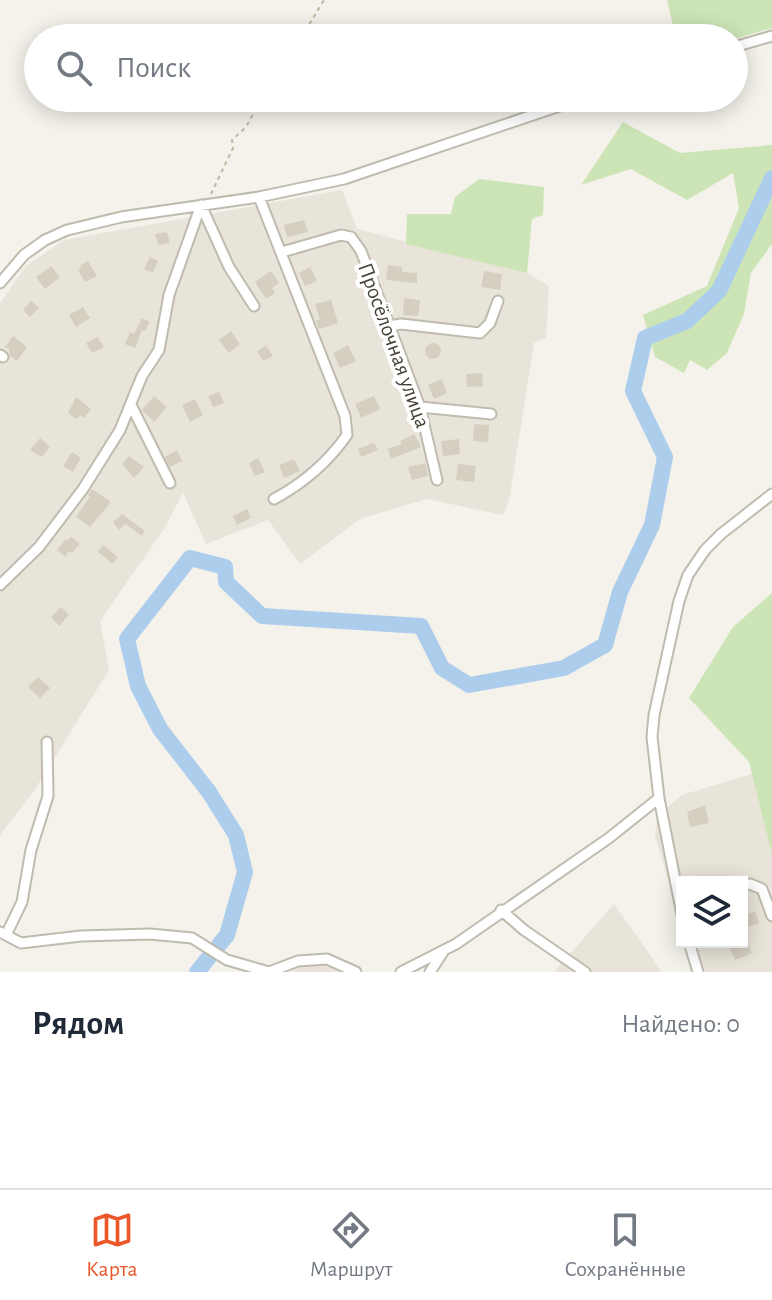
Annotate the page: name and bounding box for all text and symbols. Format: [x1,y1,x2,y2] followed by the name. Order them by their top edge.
[24,24,748,112] search box
[52,46,96,90] icon: search
[116,53,191,83] text: Поиск
[354,260,434,431] street label: Просёлочная улица
[676,876,748,948] map controls
[676,876,748,948] button: layers
[32,1007,124,1041] text: Рядом
[621,1011,740,1037] text: Найдено: 0
[86,1208,138,1282] tab: Карта
[310,1208,392,1282] tab: Маршрут
[564,1208,686,1282] tab: Сохранённые

